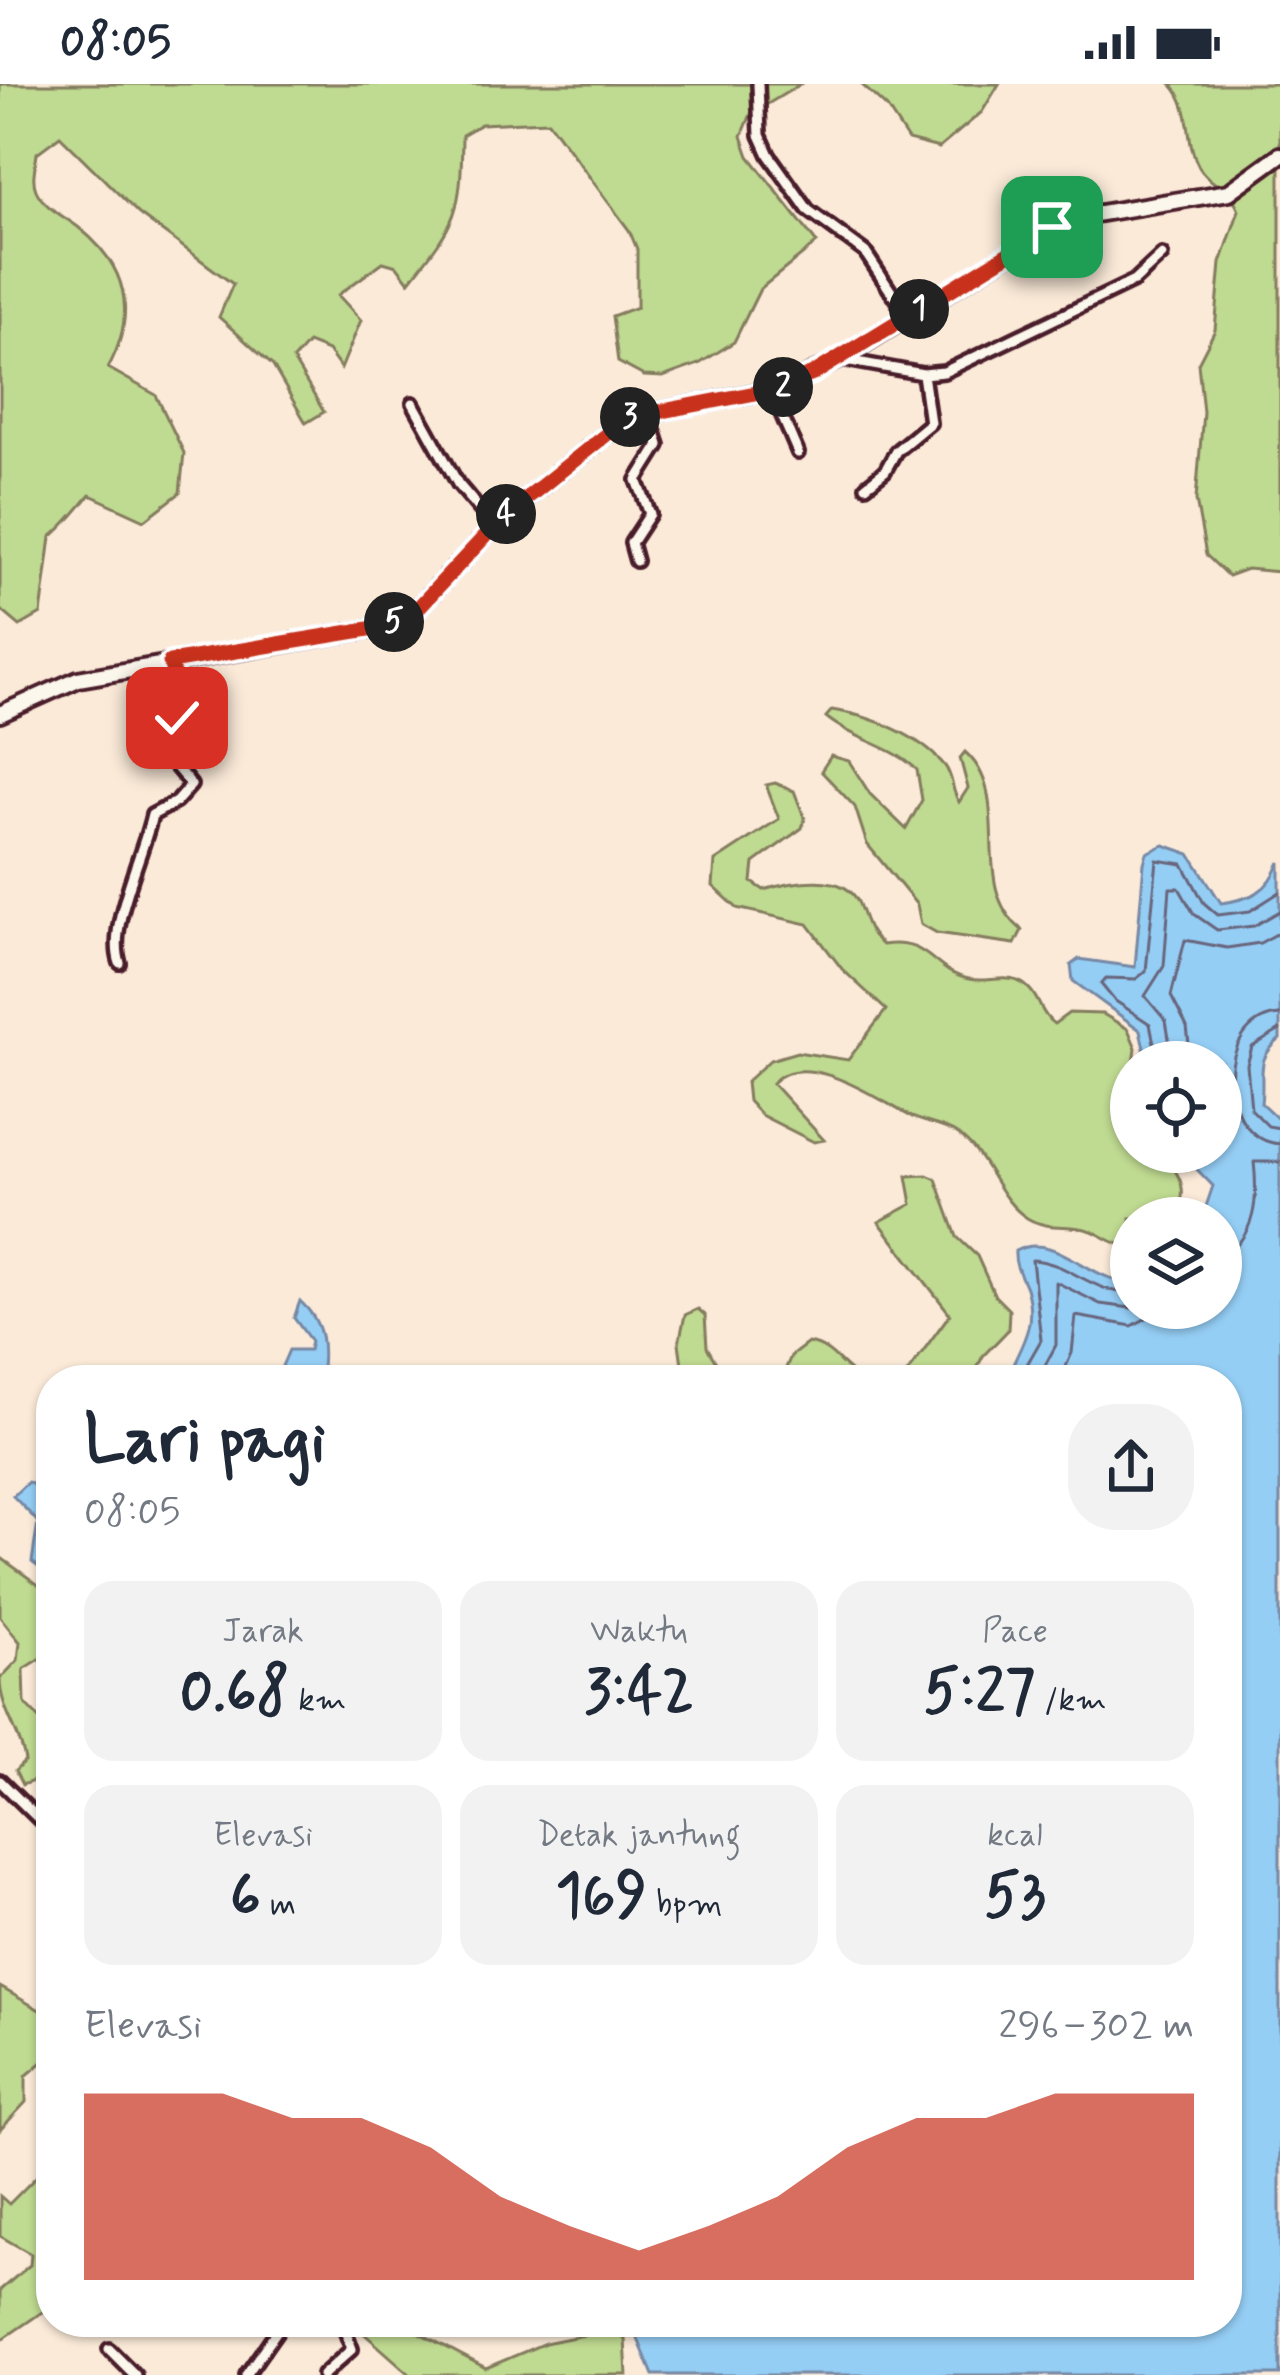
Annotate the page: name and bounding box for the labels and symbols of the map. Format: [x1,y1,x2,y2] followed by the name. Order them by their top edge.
[1001,176,1103,278] pin
[889,279,949,339] pin: 1
[753,357,813,417] pin: 2
[600,387,660,447] pin: 3
[476,484,536,544] pin: 4
[364,592,424,652] pin: 5
[126,667,228,769] pin

